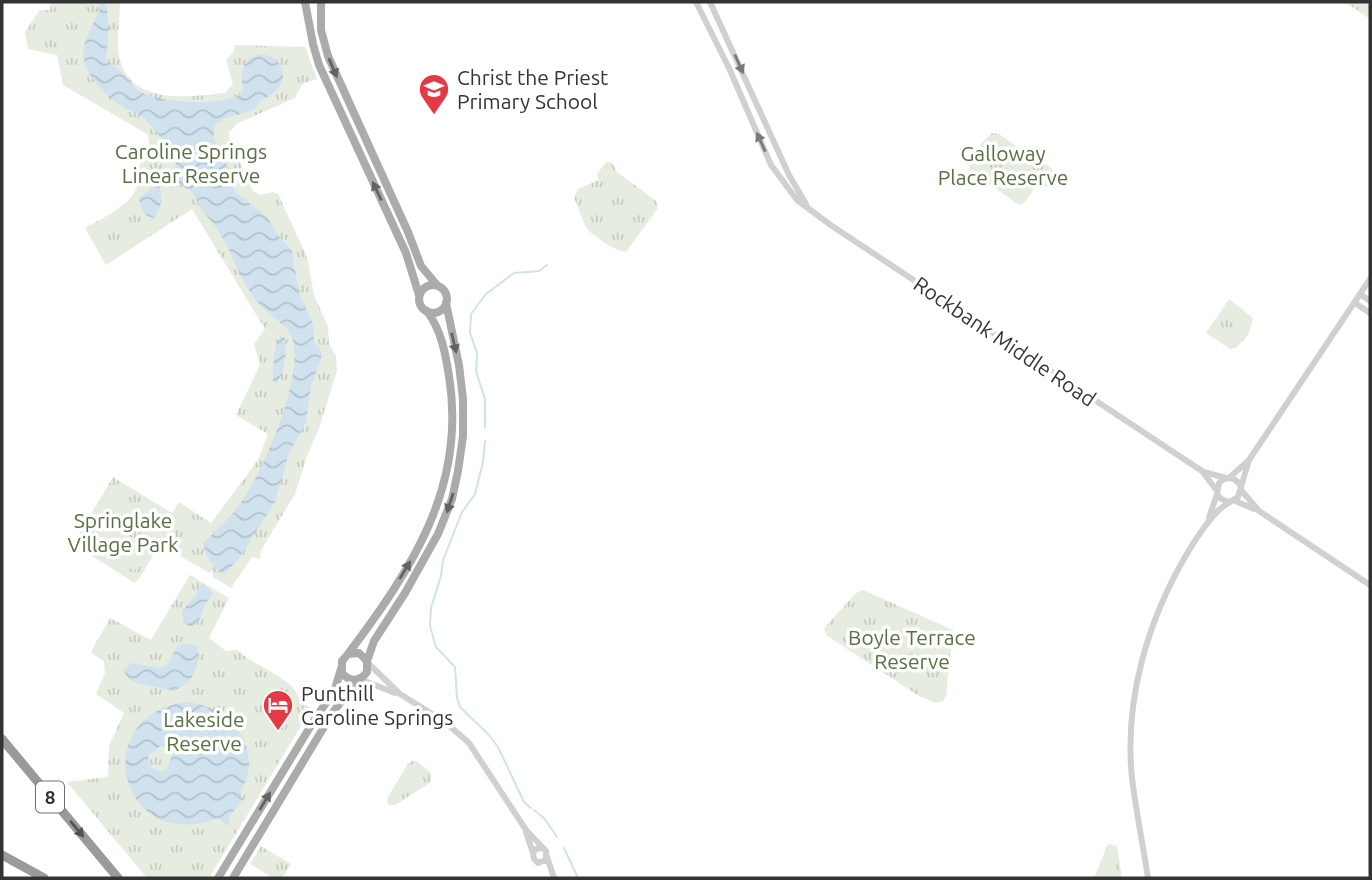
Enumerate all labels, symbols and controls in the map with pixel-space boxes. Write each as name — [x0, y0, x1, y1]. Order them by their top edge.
one-way arrow — [734, 53, 745, 74]
one-way arrow — [327, 58, 339, 78]
place label: Christ the Priest Primary School — [457, 65, 608, 113]
school or university icon: Christ the Priest Primary School — [417, 72, 451, 116]
one-way arrow — [755, 132, 766, 153]
park label: Caroline Springs Linear Reserve — [115, 139, 267, 187]
park label: Galloway Place Reserve — [938, 141, 1068, 189]
one-way arrow — [371, 181, 382, 201]
street label: Rockbank Middle Road — [909, 271, 1101, 411]
one-way arrow — [449, 332, 460, 354]
one-way arrow — [444, 492, 455, 513]
park label: Springlake Village Park — [67, 508, 179, 556]
one-way arrow — [399, 561, 412, 580]
park label: Boyle Terrace Reserve — [848, 625, 976, 673]
place label: Punthill Caroline Springs — [301, 681, 453, 729]
hotel icon: Punthill Caroline Springs — [261, 688, 295, 732]
park label: Lakeside Reserve — [163, 707, 245, 755]
road number: 8 — [36, 782, 64, 812]
one-way arrow — [259, 791, 272, 810]
one-way arrow — [69, 820, 84, 837]

